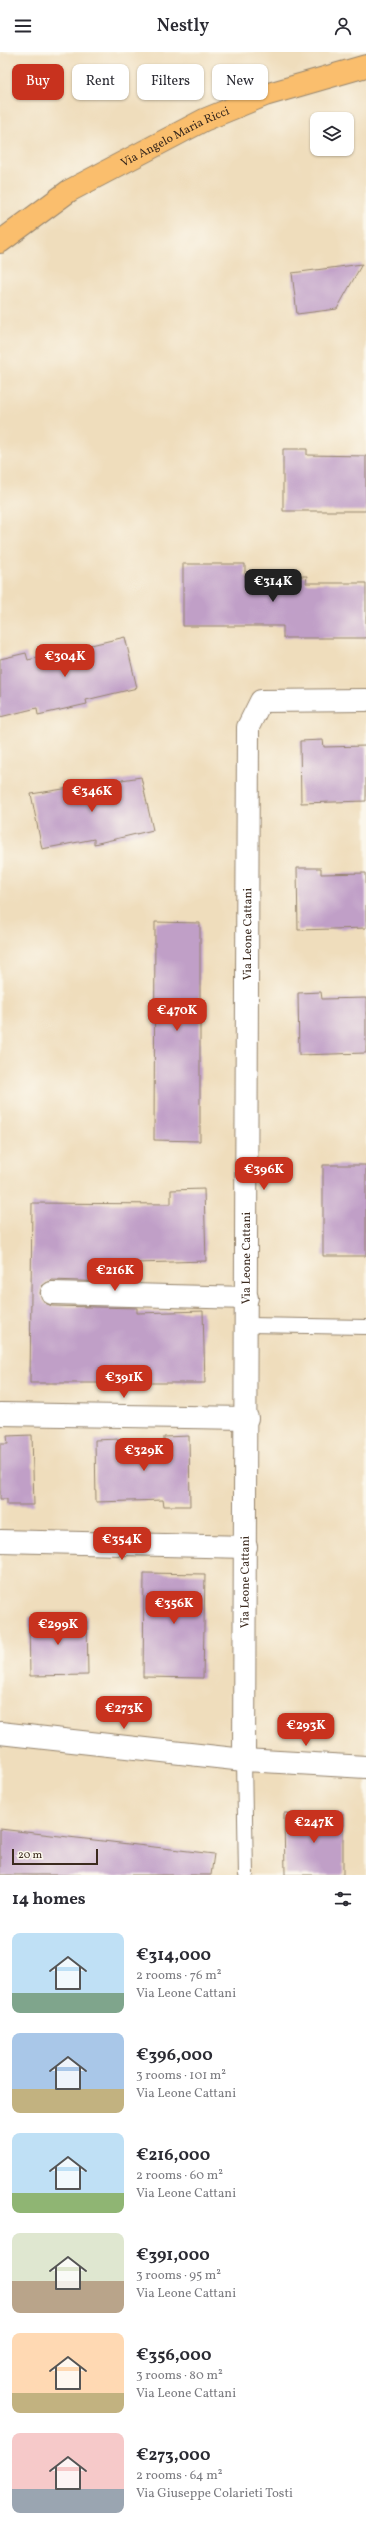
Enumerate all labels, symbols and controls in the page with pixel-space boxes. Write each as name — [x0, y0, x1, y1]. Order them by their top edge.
text: Nestly — [157, 14, 209, 39]
icon: menu — [12, 15, 34, 37]
icon: person — [332, 15, 354, 37]
chip: Buy — [12, 64, 64, 100]
chip: Rent — [72, 64, 129, 100]
chip: Filters — [137, 64, 204, 100]
chip: New — [212, 64, 268, 100]
street label: Via Angelo Maria Ricci — [118, 103, 232, 171]
map controls — [310, 112, 354, 156]
button: layers — [310, 112, 354, 156]
pin: €314K — [245, 569, 301, 603]
text: €314K — [254, 573, 292, 591]
pin: €304K — [37, 644, 93, 678]
text: €304K — [44, 648, 86, 666]
pin: €346K — [64, 779, 120, 813]
text: €346K — [72, 783, 112, 801]
street label: Via Leone Cattani — [240, 887, 256, 980]
pin: €470K — [149, 998, 205, 1032]
text: €470K — [157, 1002, 197, 1020]
pin: €396K — [236, 1157, 292, 1191]
text: €396K — [244, 1161, 284, 1179]
street label: Via Leone Cattani — [239, 1211, 255, 1304]
pin: €216K — [87, 1258, 143, 1292]
text: €216K — [96, 1262, 134, 1280]
pin: €391K — [96, 1365, 152, 1399]
text: €391K — [105, 1369, 143, 1387]
pin: €329K — [116, 1438, 172, 1472]
text: €329K — [124, 1442, 164, 1460]
pin: €354K — [94, 1527, 150, 1561]
text: €354K — [102, 1531, 142, 1549]
street label: Via Leone Cattani — [238, 1535, 254, 1628]
pin: €356K — [146, 1591, 202, 1625]
text: €356K — [154, 1595, 194, 1613]
pin: €299K — [30, 1612, 86, 1646]
text: €299K — [38, 1616, 78, 1634]
pin: €273K — [96, 1696, 152, 1730]
text: €273K — [105, 1700, 143, 1718]
pin: €293K — [278, 1713, 334, 1747]
text: €293K — [286, 1717, 326, 1735]
pin: €247K — [286, 1810, 342, 1844]
text: €247K — [294, 1814, 334, 1832]
scale bar — [12, 1847, 98, 1866]
text: 20 m — [18, 1848, 42, 1863]
text: 14 homes — [12, 1888, 86, 1911]
icon: filters — [332, 1888, 354, 1910]
text: €314,000 — [136, 1944, 211, 1967]
icon: home — [44, 1949, 92, 1997]
text: 2 rooms · 76 m² — [136, 1967, 221, 1985]
text: Via Leone Cattani — [136, 1985, 236, 2003]
text: €396,000 — [136, 2044, 213, 2067]
icon: home — [44, 2049, 92, 2097]
text: 3 rooms · 101 m² — [136, 2067, 226, 2085]
text: Via Leone Cattani — [136, 2085, 236, 2103]
text: €216,000 — [136, 2144, 210, 2167]
icon: home — [44, 2149, 92, 2197]
text: 2 rooms · 60 m² — [136, 2167, 223, 2185]
text: Via Leone Cattani — [136, 2185, 236, 2203]
text: €391,000 — [136, 2244, 210, 2267]
icon: home — [44, 2249, 92, 2297]
text: 3 rooms · 95 m² — [136, 2267, 221, 2285]
text: Via Leone Cattani — [136, 2285, 236, 2303]
text: €356,000 — [136, 2344, 211, 2367]
icon: home — [44, 2349, 92, 2397]
text: 3 rooms · 80 m² — [136, 2367, 223, 2385]
text: Via Leone Cattani — [136, 2385, 236, 2403]
text: €273,000 — [136, 2444, 210, 2467]
icon: home — [44, 2449, 92, 2497]
text: 2 rooms · 64 m² — [136, 2467, 223, 2485]
text: Via Giuseppe Colarieti Tosti — [136, 2485, 293, 2503]

